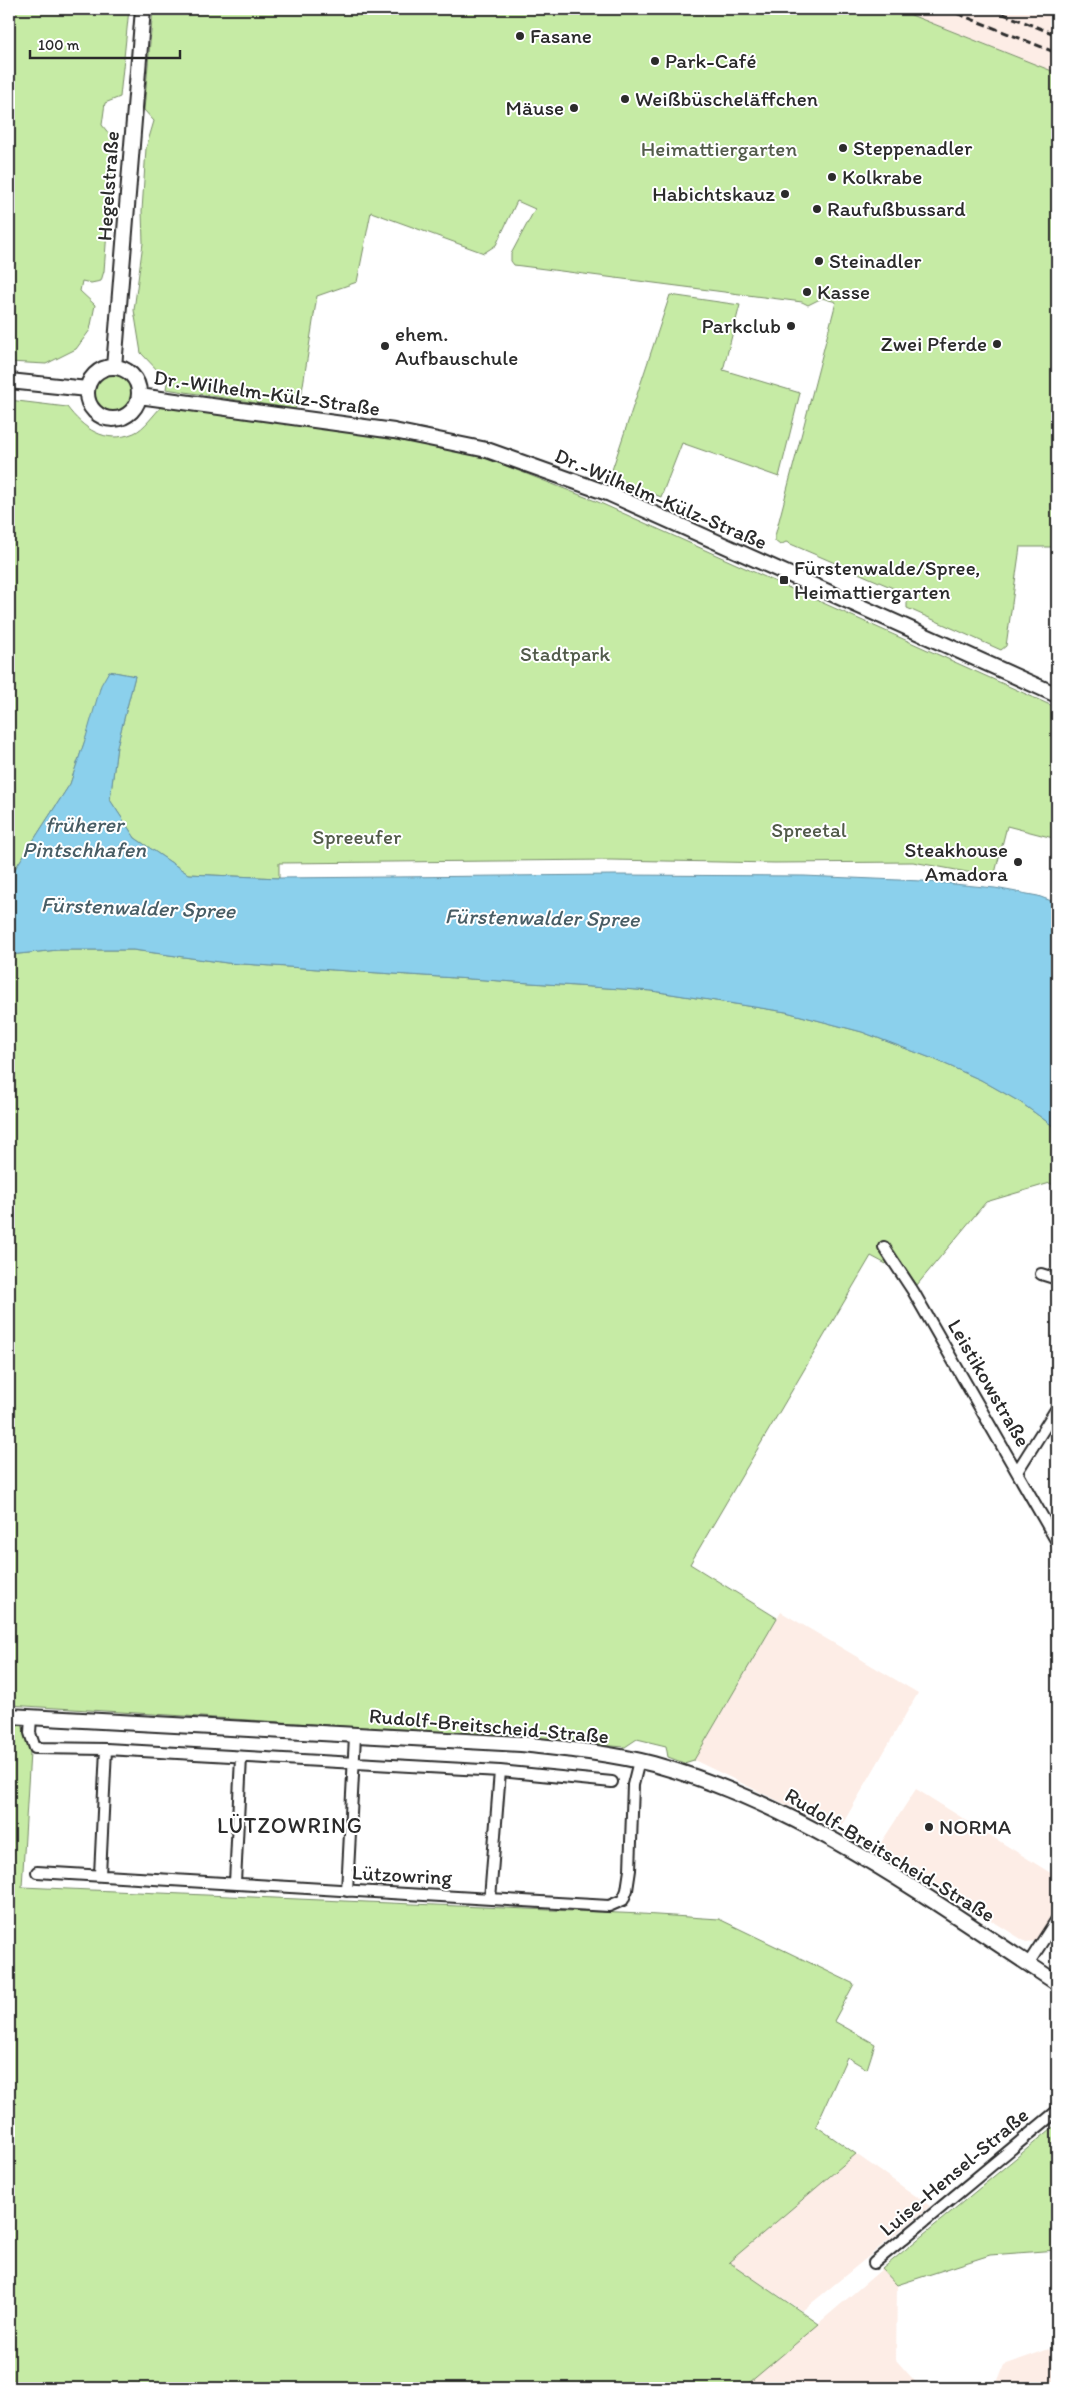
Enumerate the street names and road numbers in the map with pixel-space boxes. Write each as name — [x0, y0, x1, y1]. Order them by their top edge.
street label: Hegelstraße — [91, 130, 124, 242]
street label: Dr.-Wilhelm-Külz-Straße — [152, 364, 382, 421]
street label: Dr.-Wilhelm-Külz-Straße — [551, 442, 771, 555]
street label: Leistikowstraße — [943, 1314, 1036, 1451]
street label: Rudolf-Breitscheid-Straße — [368, 1703, 610, 1748]
street label: Rudolf-Breitscheid-Straße — [781, 1782, 1000, 1927]
street label: Lützowring — [351, 1859, 453, 1890]
street label: Luise-Hensel-Straße — [874, 2102, 1033, 2241]

